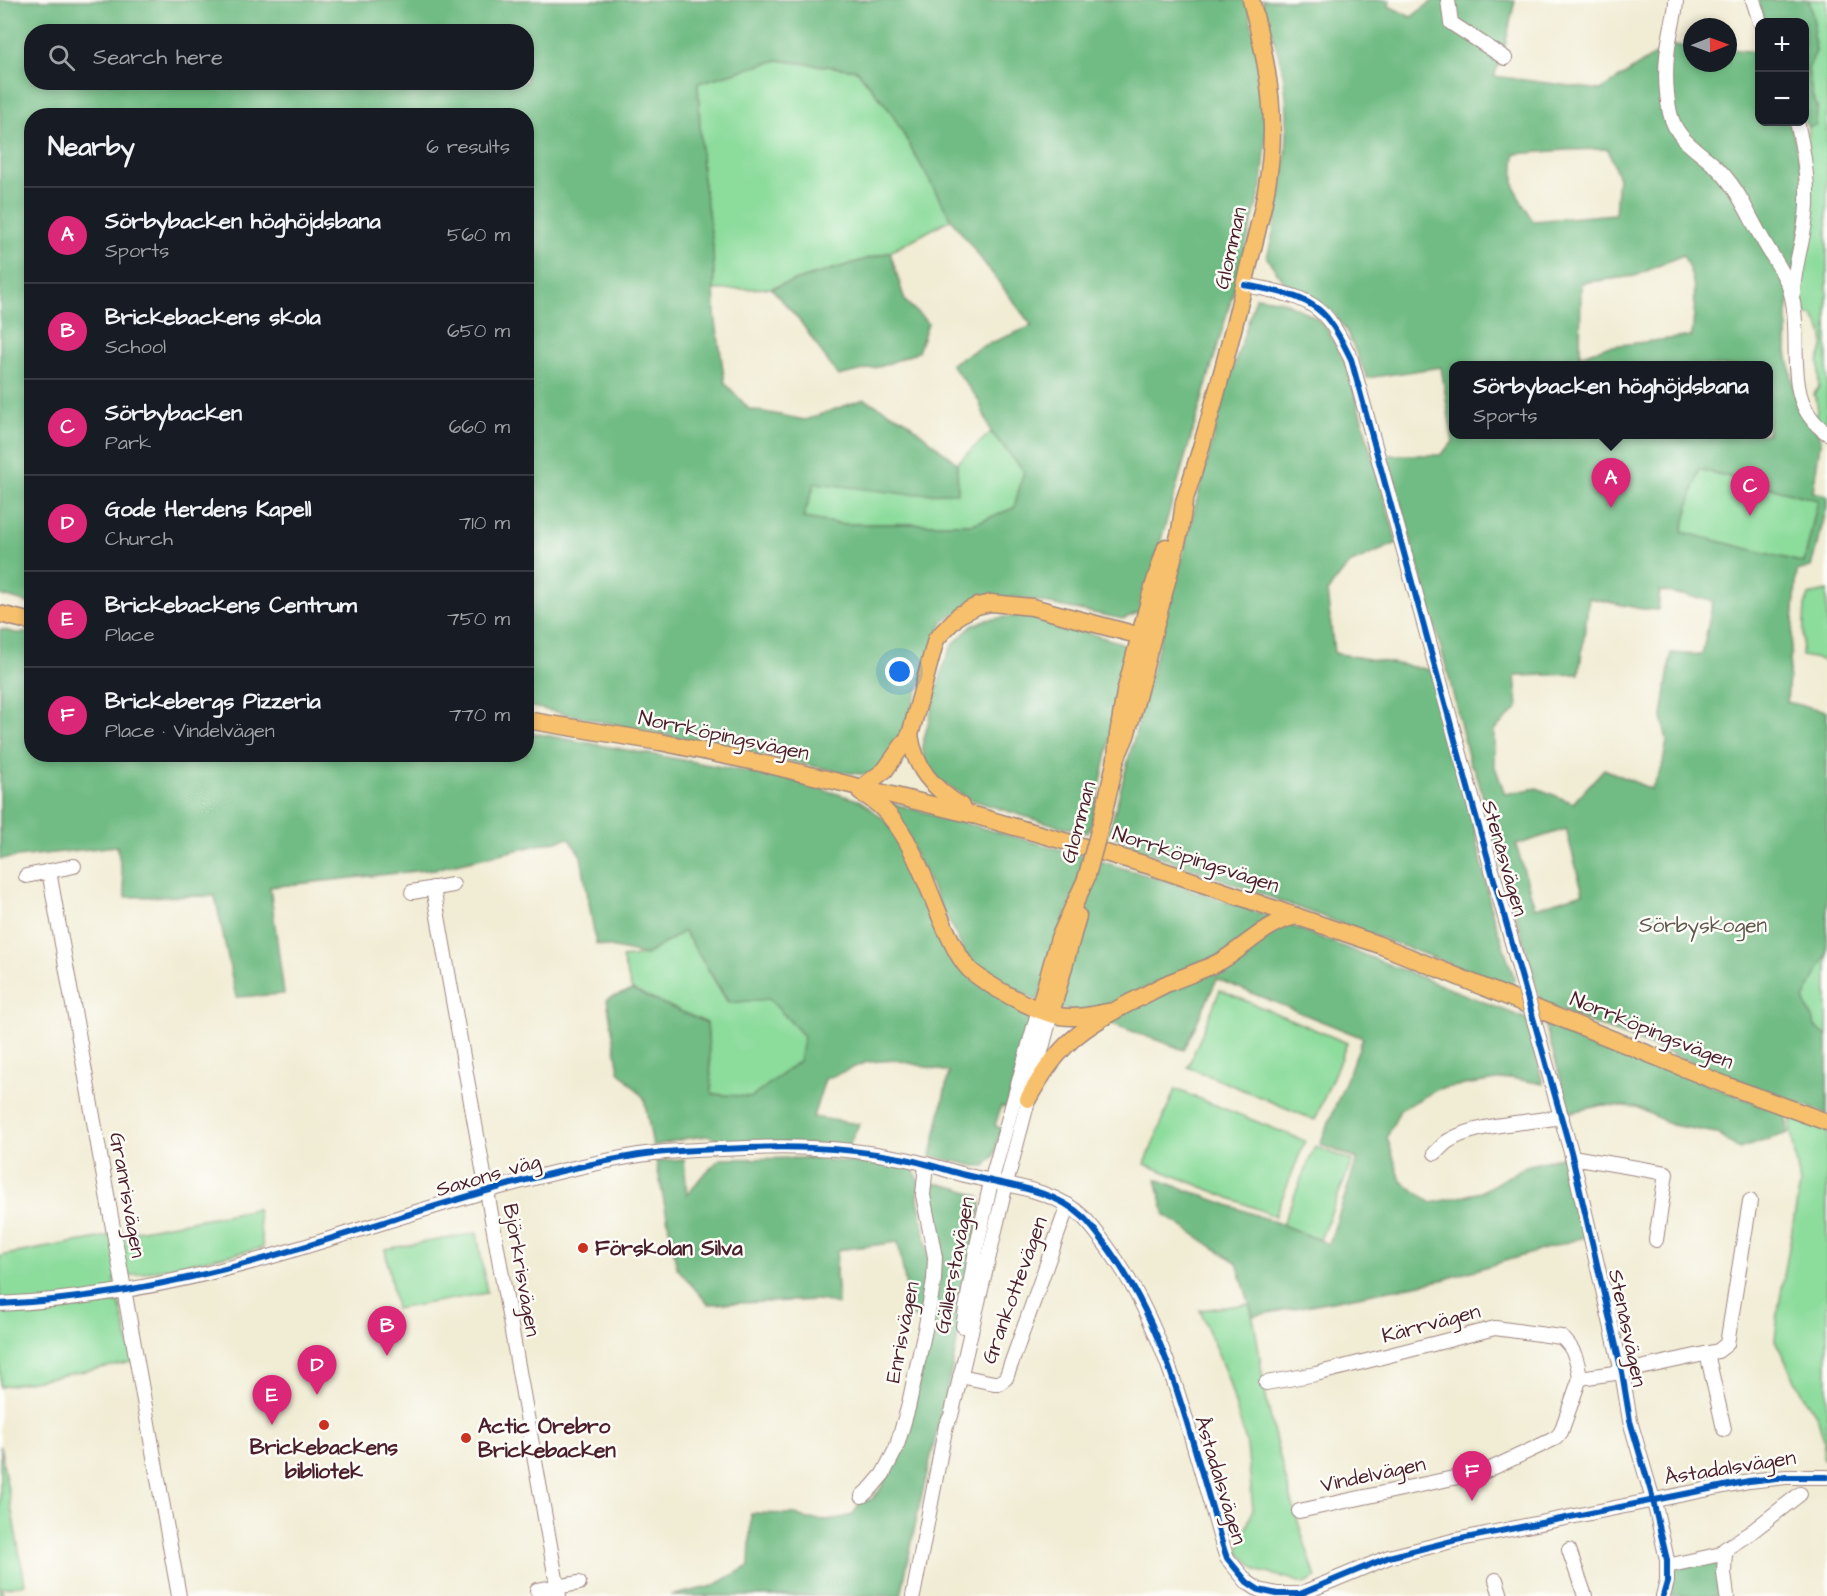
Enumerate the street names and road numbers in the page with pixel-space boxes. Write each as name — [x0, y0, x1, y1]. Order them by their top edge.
street label: Glomman — [1207, 204, 1254, 292]
street label: Norrköpingsvägen — [635, 703, 812, 770]
street label: Glomman — [1054, 778, 1103, 866]
street label: Stenåsvägen — [1472, 797, 1535, 920]
street label: Norrköpingsvägen — [1108, 819, 1283, 902]
street label: Norrköpingsvägen — [1565, 984, 1738, 1078]
street label: Granrisvägen — [100, 1130, 153, 1260]
street label: Saxons väg — [432, 1147, 545, 1206]
street label: Gällerstavägen — [927, 1194, 984, 1336]
street label: Björkrisvägen — [494, 1201, 547, 1339]
street label: Grankottevägen — [974, 1213, 1056, 1368]
street label: Stenåsvägen — [1599, 1267, 1654, 1390]
street label: Enrisvägen — [878, 1279, 928, 1386]
street label: Kärrvägen — [1379, 1296, 1484, 1352]
street label: Åstadalsvägen — [1185, 1412, 1254, 1548]
street label: Åstadalsvägen — [1662, 1443, 1798, 1494]
street label: Vindelvägen — [1318, 1449, 1429, 1502]

